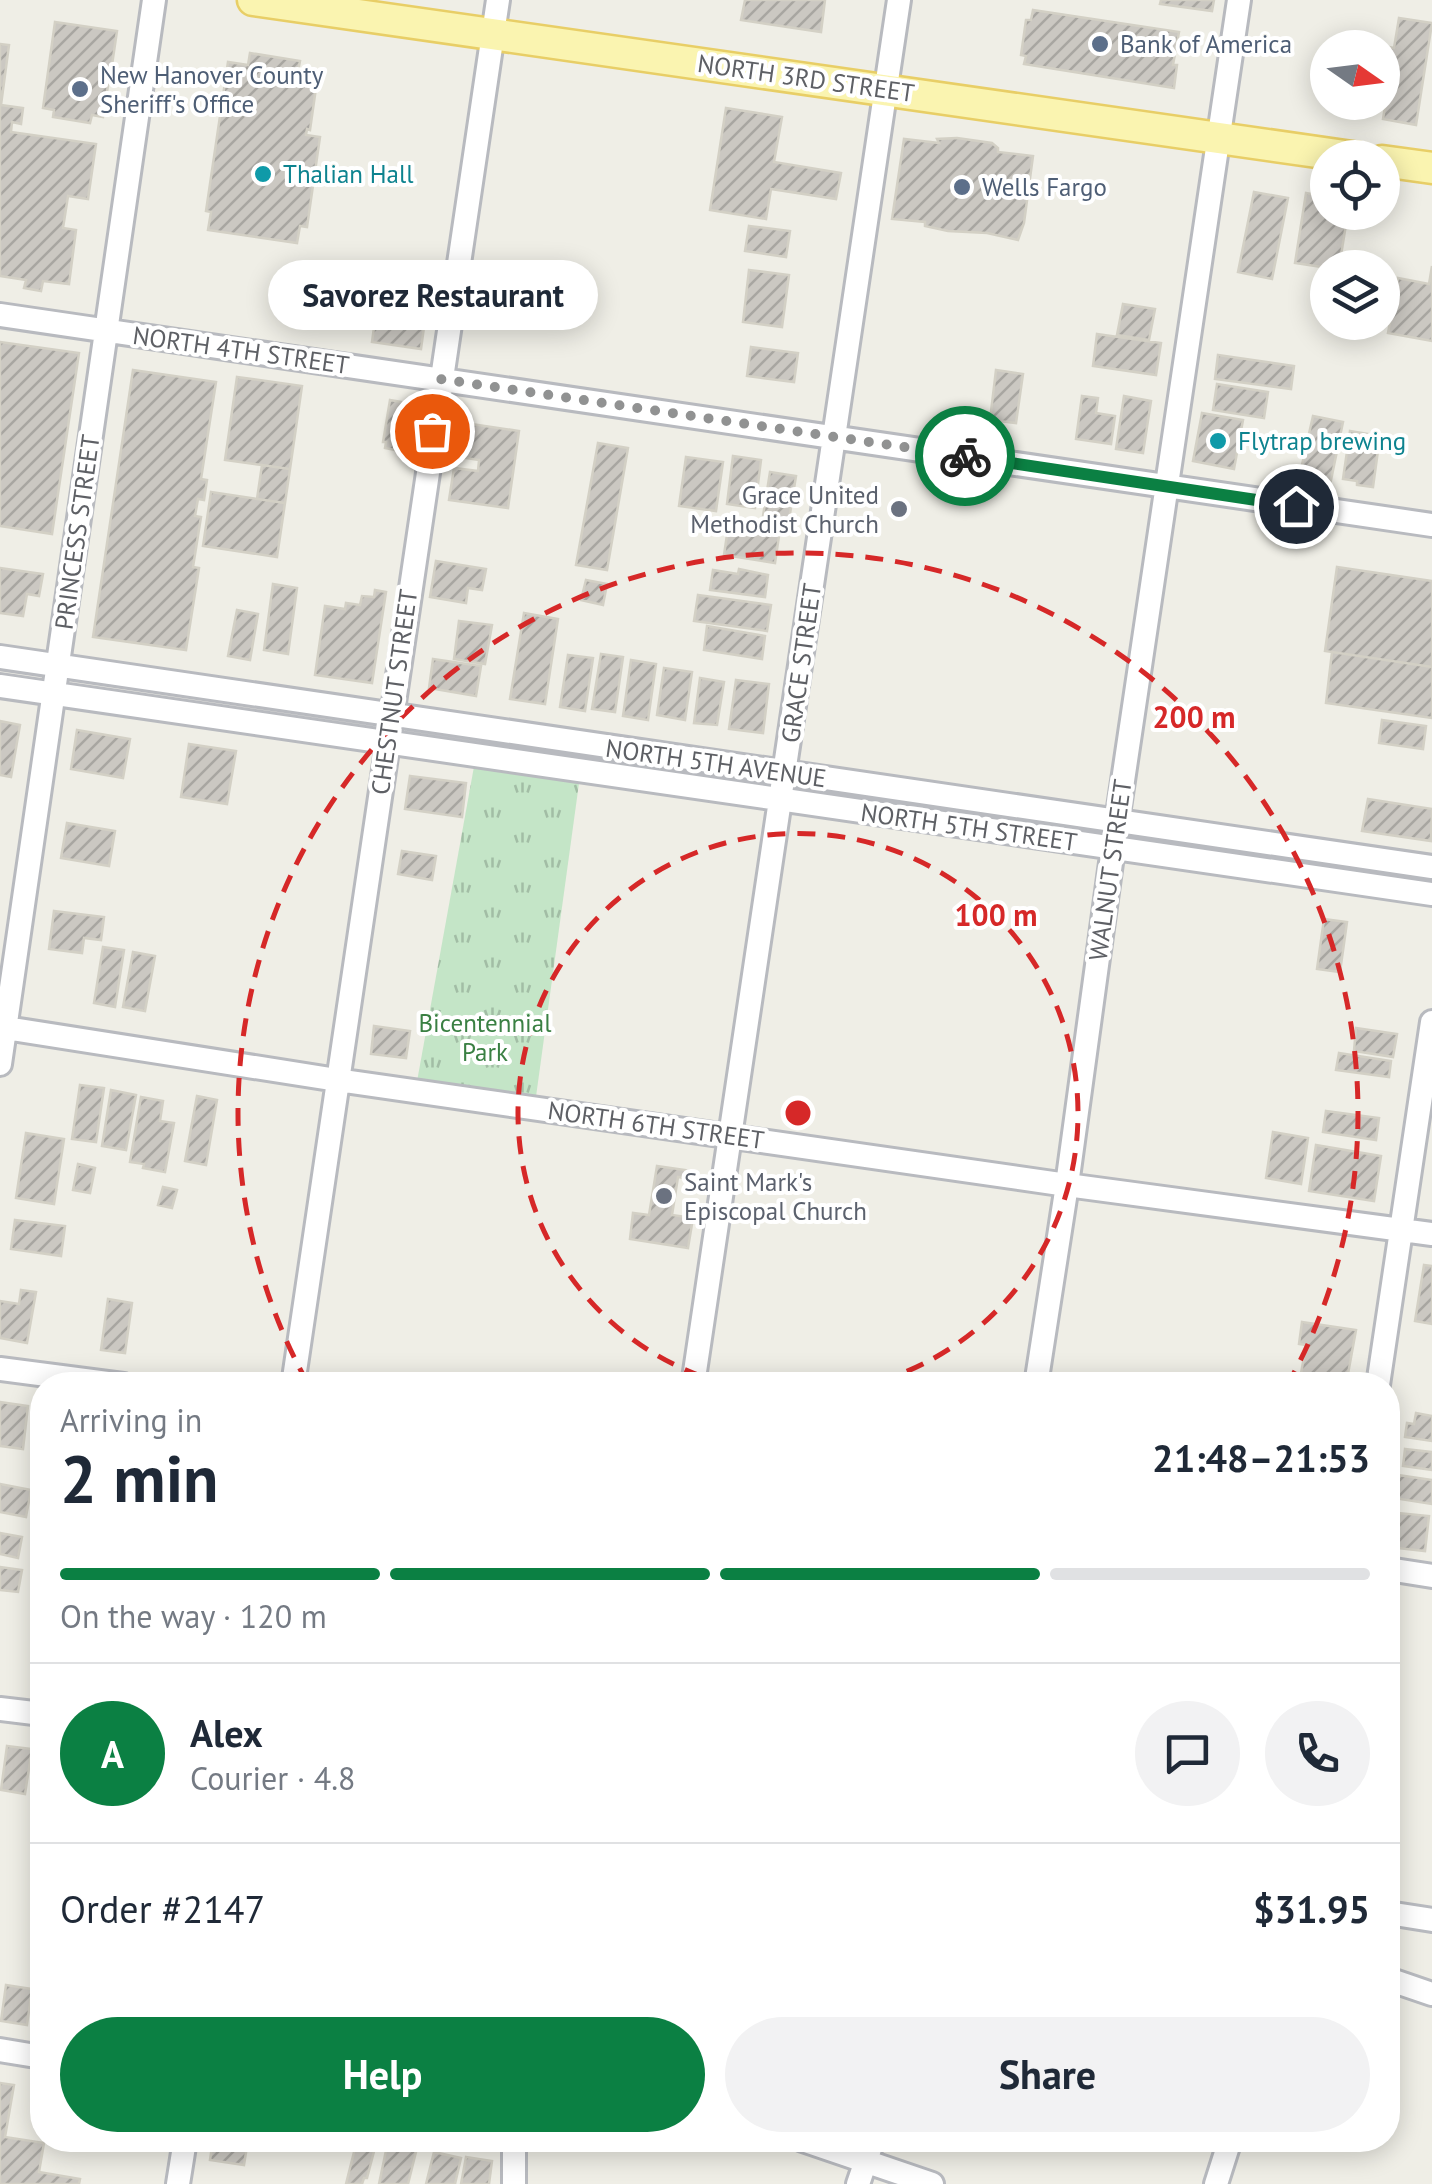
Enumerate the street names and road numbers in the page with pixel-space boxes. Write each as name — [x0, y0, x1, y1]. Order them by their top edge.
street label: NORTH 3RD STREET — [695, 47, 917, 109]
street label: NORTH 4TH STREET — [131, 319, 351, 381]
street label: PRINCESS STREET — [47, 432, 107, 632]
street label: GRACE STREET — [774, 581, 828, 745]
street label: CHESTNUT STREET — [364, 587, 424, 797]
street label: NORTH 5TH AVENUE — [604, 732, 828, 794]
street label: WALNUT STREET — [1081, 777, 1139, 963]
street label: NORTH 5TH STREET — [859, 796, 1079, 858]
street label: NORTH 6TH STREET — [546, 1094, 766, 1156]

